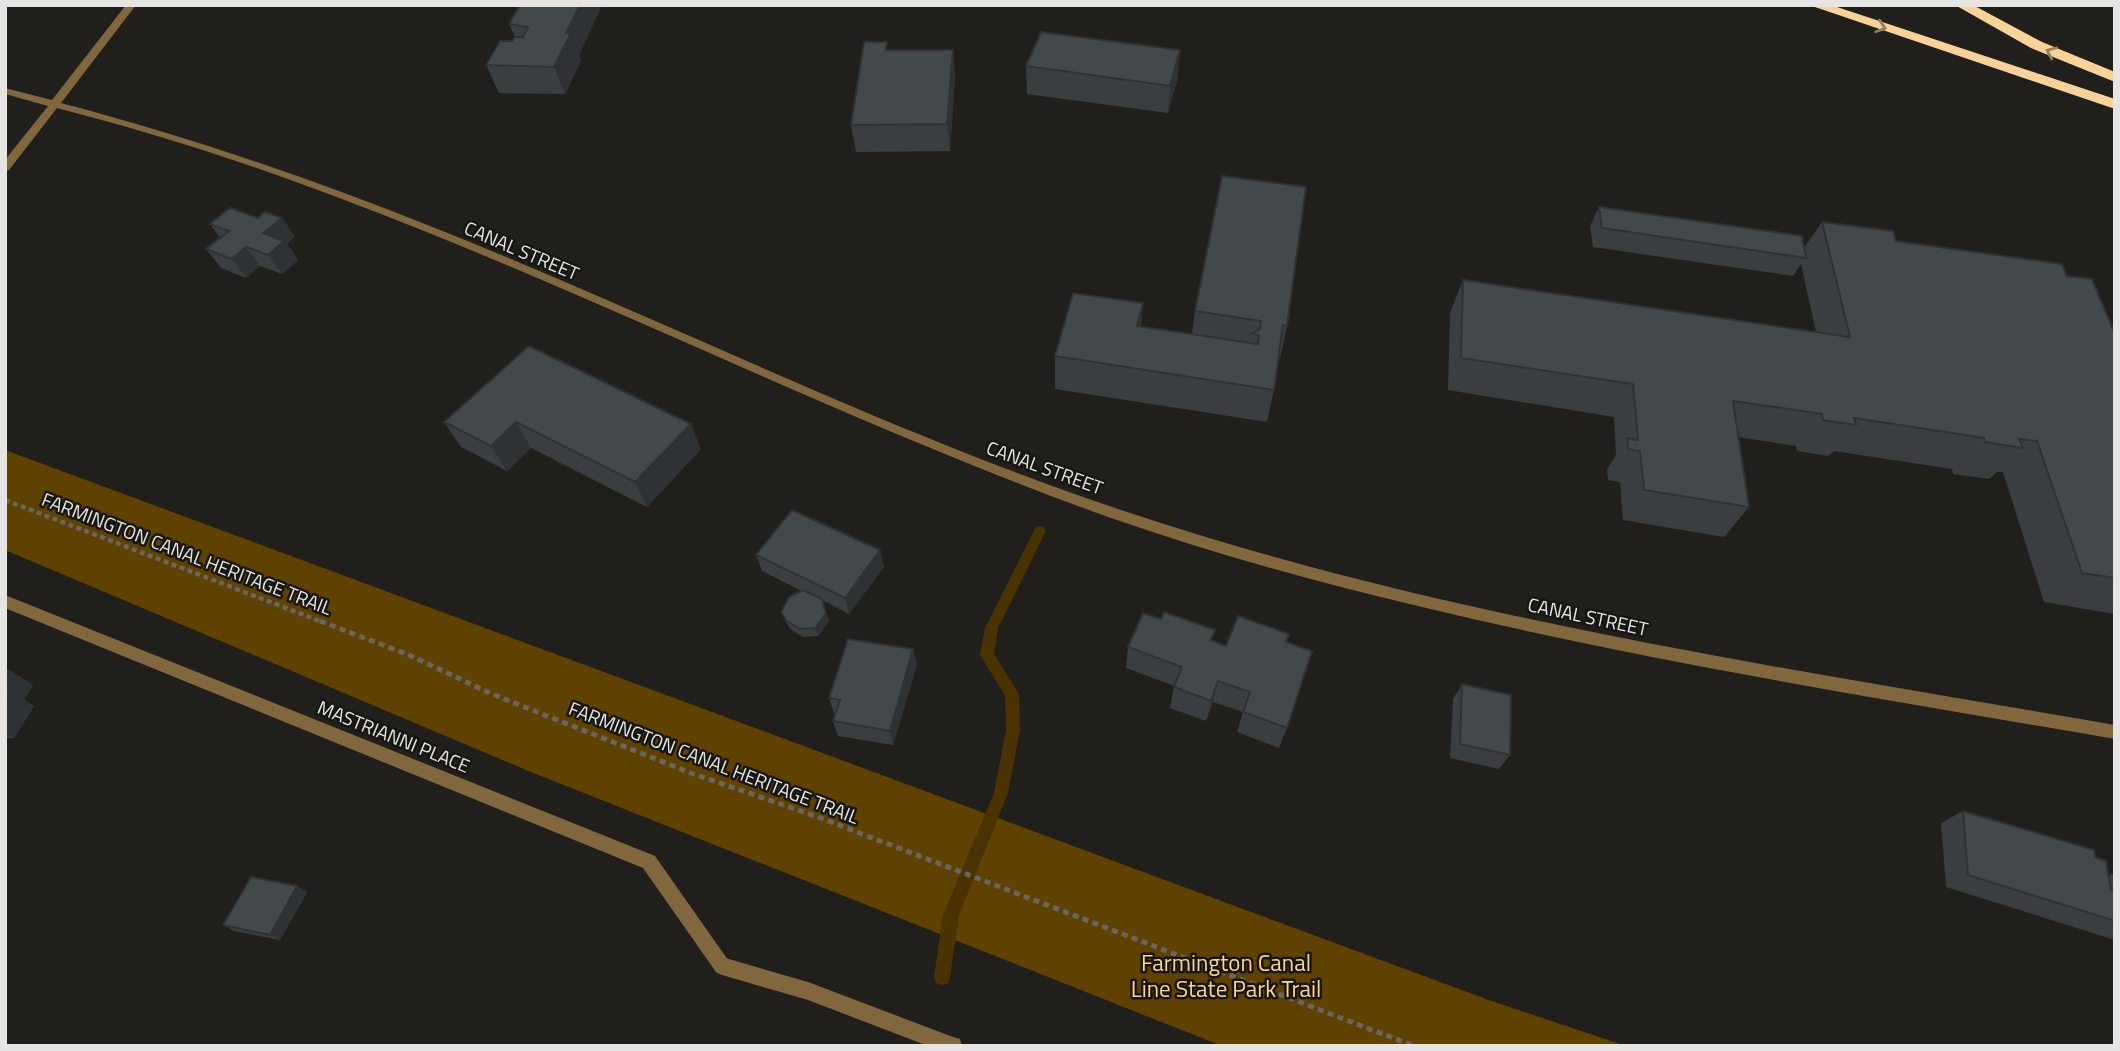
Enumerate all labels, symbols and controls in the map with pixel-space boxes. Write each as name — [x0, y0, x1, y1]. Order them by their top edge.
one-way arrow — [1874, 19, 1886, 33]
one-way arrow — [2046, 46, 2059, 60]
street label: CANAL STREET — [460, 213, 584, 287]
street label: CANAL STREET — [983, 432, 1107, 502]
street label: FARMINGTON CANAL HERITAGE TRAIL — [38, 484, 336, 622]
street label: CANAL STREET — [1525, 589, 1651, 643]
street label: MASTRIANNI PLACE — [313, 692, 475, 780]
street label: FARMINGTON CANAL HERITAGE TRAIL — [565, 693, 863, 831]
park label: Farmington Canal Line State Park Trail — [1131, 945, 1321, 1006]

